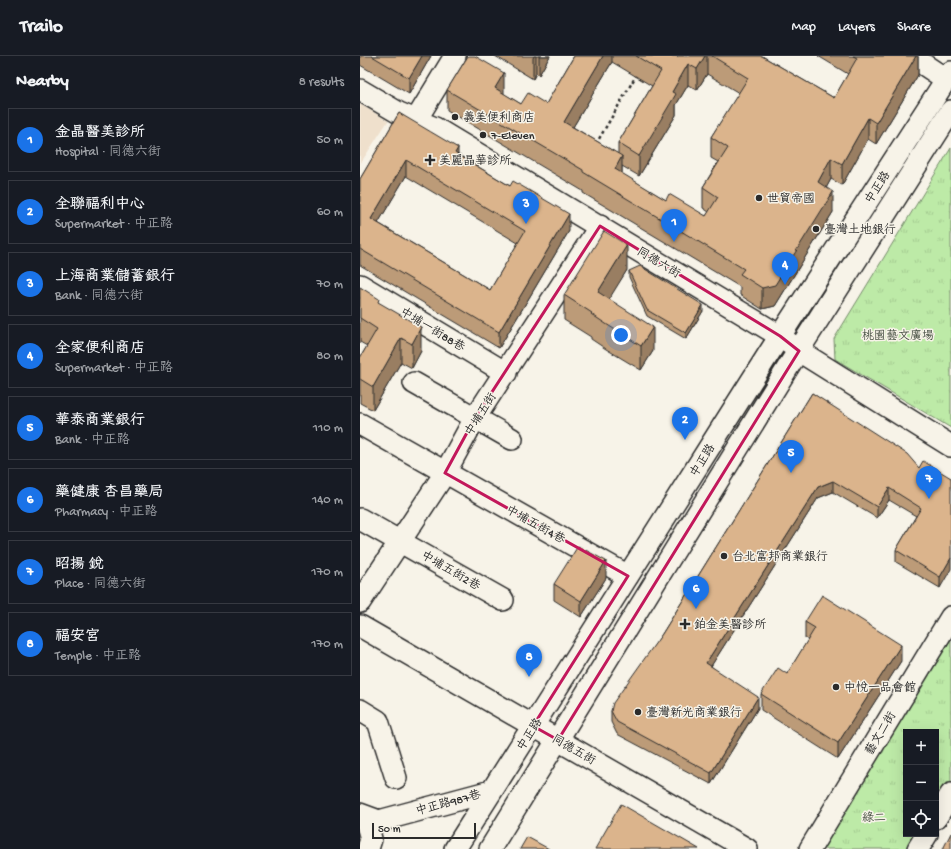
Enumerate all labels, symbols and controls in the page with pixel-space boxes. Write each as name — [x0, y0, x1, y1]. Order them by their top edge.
text: Trailo — [20, 16, 63, 39]
text: Map — [792, 19, 816, 36]
text: Layers — [838, 19, 875, 36]
text: Share — [897, 19, 931, 36]
text: Nearby — [16, 72, 69, 92]
text: 8 results — [299, 75, 344, 90]
place label: 義美便利商店 — [463, 110, 535, 126]
marker: 義美便利商店 — [450, 112, 460, 122]
text: 金晶醫美診所 — [55, 124, 145, 142]
marker: 7-Eleven — [478, 130, 488, 140]
place label: 7-Eleven — [490, 130, 535, 144]
text: 1 — [27, 133, 33, 148]
text: 50 m — [316, 133, 343, 148]
text: Hospital · 同德六街 — [55, 145, 161, 160]
marker: 美麗晶華診所 — [424, 154, 436, 166]
place label: 美麗晶華診所 — [439, 154, 512, 169]
street label: 中正路 — [862, 169, 894, 207]
pin: 3 — [513, 191, 539, 224]
place label: 世貿帝國 — [767, 192, 815, 207]
marker: 世貿帝國 — [754, 193, 764, 203]
text: 全聯福利中心 — [55, 196, 145, 214]
text: 2 — [27, 205, 33, 220]
text: 60 m — [317, 205, 343, 220]
pin: 1 — [661, 209, 687, 242]
text: Supermarket · 中正路 — [55, 217, 173, 232]
place label: 臺灣土地銀行 — [824, 222, 896, 238]
marker: 臺灣土地銀行 — [811, 224, 821, 234]
street label: 同德六街 — [634, 244, 683, 282]
pin: 4 — [772, 252, 798, 285]
text: 上海商業儲蓄銀行 — [55, 268, 175, 286]
text: 3 — [27, 277, 33, 292]
text: 70 m — [317, 277, 343, 292]
text: Bank · 同德六街 — [55, 289, 143, 304]
street label: 中埔一街88巷 — [397, 305, 467, 356]
your location — [611, 325, 631, 345]
park label: 桃園藝文廣場 — [862, 328, 934, 344]
text: 全家便利商店 — [55, 340, 145, 358]
text: 4 — [27, 349, 33, 364]
text: 80 m — [316, 349, 343, 364]
text: Supermarket · 中正路 — [55, 361, 173, 376]
street label: 中埔五街 — [462, 390, 500, 439]
pin: 2 — [672, 407, 698, 440]
text: 華泰商業銀行 — [55, 412, 145, 430]
text: 5 — [27, 421, 33, 436]
text: 110 m — [313, 421, 343, 436]
text: Bank · 中正路 — [55, 433, 130, 448]
pin: 5 — [778, 440, 804, 473]
street label: 中正路 — [687, 442, 719, 480]
pin: 7 — [916, 466, 942, 499]
text: 藥健康 杏昌藥局 — [55, 484, 164, 502]
text: 6 — [27, 493, 33, 508]
text: 140 m — [312, 493, 343, 508]
street label: 中埔五街4巷 — [503, 503, 568, 548]
text: Pharmacy · 中正路 — [55, 505, 157, 520]
street label: 中埔五街2巷 — [418, 548, 483, 594]
place label: 台北富邦商業銀行 — [732, 549, 828, 565]
marker: 台北富邦商業銀行 — [719, 551, 729, 561]
text: 昭揚 銳 — [55, 556, 104, 574]
text: 7 — [27, 565, 33, 580]
text: 170 m — [311, 565, 343, 580]
pin: 6 — [683, 576, 709, 609]
text: Place · 同德六街 — [55, 577, 146, 592]
marker: 鉑金美醫診所 — [679, 618, 691, 630]
place label: 鉑金美醫診所 — [694, 618, 767, 633]
text: 福安宮 — [55, 628, 100, 646]
text: 8 — [26, 637, 34, 652]
text: 170 m — [311, 637, 343, 652]
pin: 8 — [516, 644, 542, 677]
text: Temple · 中正路 — [55, 649, 141, 664]
place label: 中悅一品會館 — [844, 680, 916, 696]
marker: 中悅一品會館 — [831, 682, 841, 692]
place label: 臺灣新光商業銀行 — [646, 705, 742, 721]
marker: 臺灣新光商業銀行 — [633, 707, 643, 717]
street label: 藝文二街 — [862, 709, 900, 758]
street label: 中正路 — [514, 716, 546, 754]
map controls — [903, 729, 939, 837]
button: + — [903, 729, 939, 765]
street label: 同德五街 — [549, 731, 598, 769]
button: − — [903, 765, 939, 801]
street label: 中正路987巷 — [414, 788, 483, 819]
button: locate — [903, 801, 939, 837]
park label: 綠二 — [862, 811, 886, 826]
scale bar — [372, 821, 476, 840]
text: 50 m — [378, 824, 400, 836]

